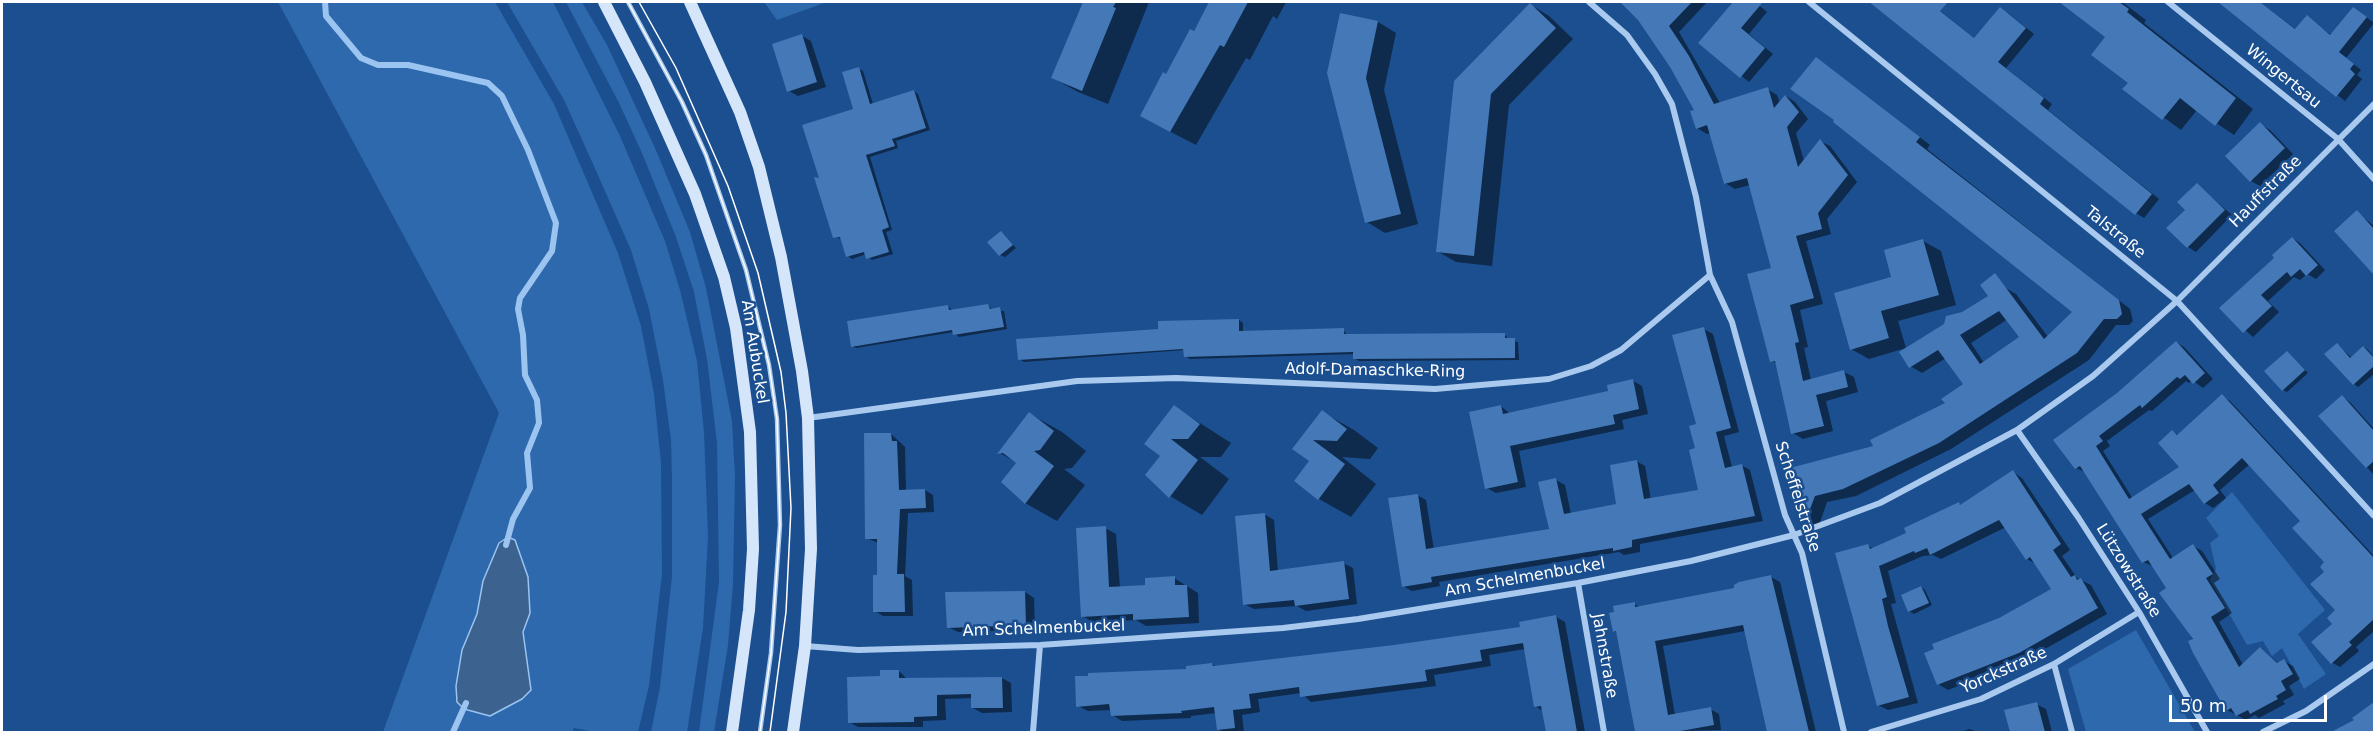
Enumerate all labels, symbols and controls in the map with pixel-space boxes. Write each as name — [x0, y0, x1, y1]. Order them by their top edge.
street label: Wingertsau — [2242, 41, 2324, 113]
street label: Hauffstraße — [2226, 152, 2306, 232]
street label: Talstraße — [2081, 203, 2149, 263]
street label: Am Aubuckel — [736, 299, 772, 405]
street label: Adolf-Damaschke-Ring — [1285, 360, 1465, 382]
street label: Scheffelstraße — [1770, 439, 1824, 555]
street label: Lützowstraße — [2091, 520, 2165, 622]
street label: Am Schelmenbuckel — [1443, 554, 1607, 602]
street label: Jahnstraße — [1587, 612, 1621, 700]
street label: Am Schelmenbuckel — [962, 617, 1126, 641]
street label: Yorckstraße — [1958, 643, 2050, 699]
scale bar — [2172, 683, 2330, 721]
text: 50 m — [2180, 695, 2226, 716]

